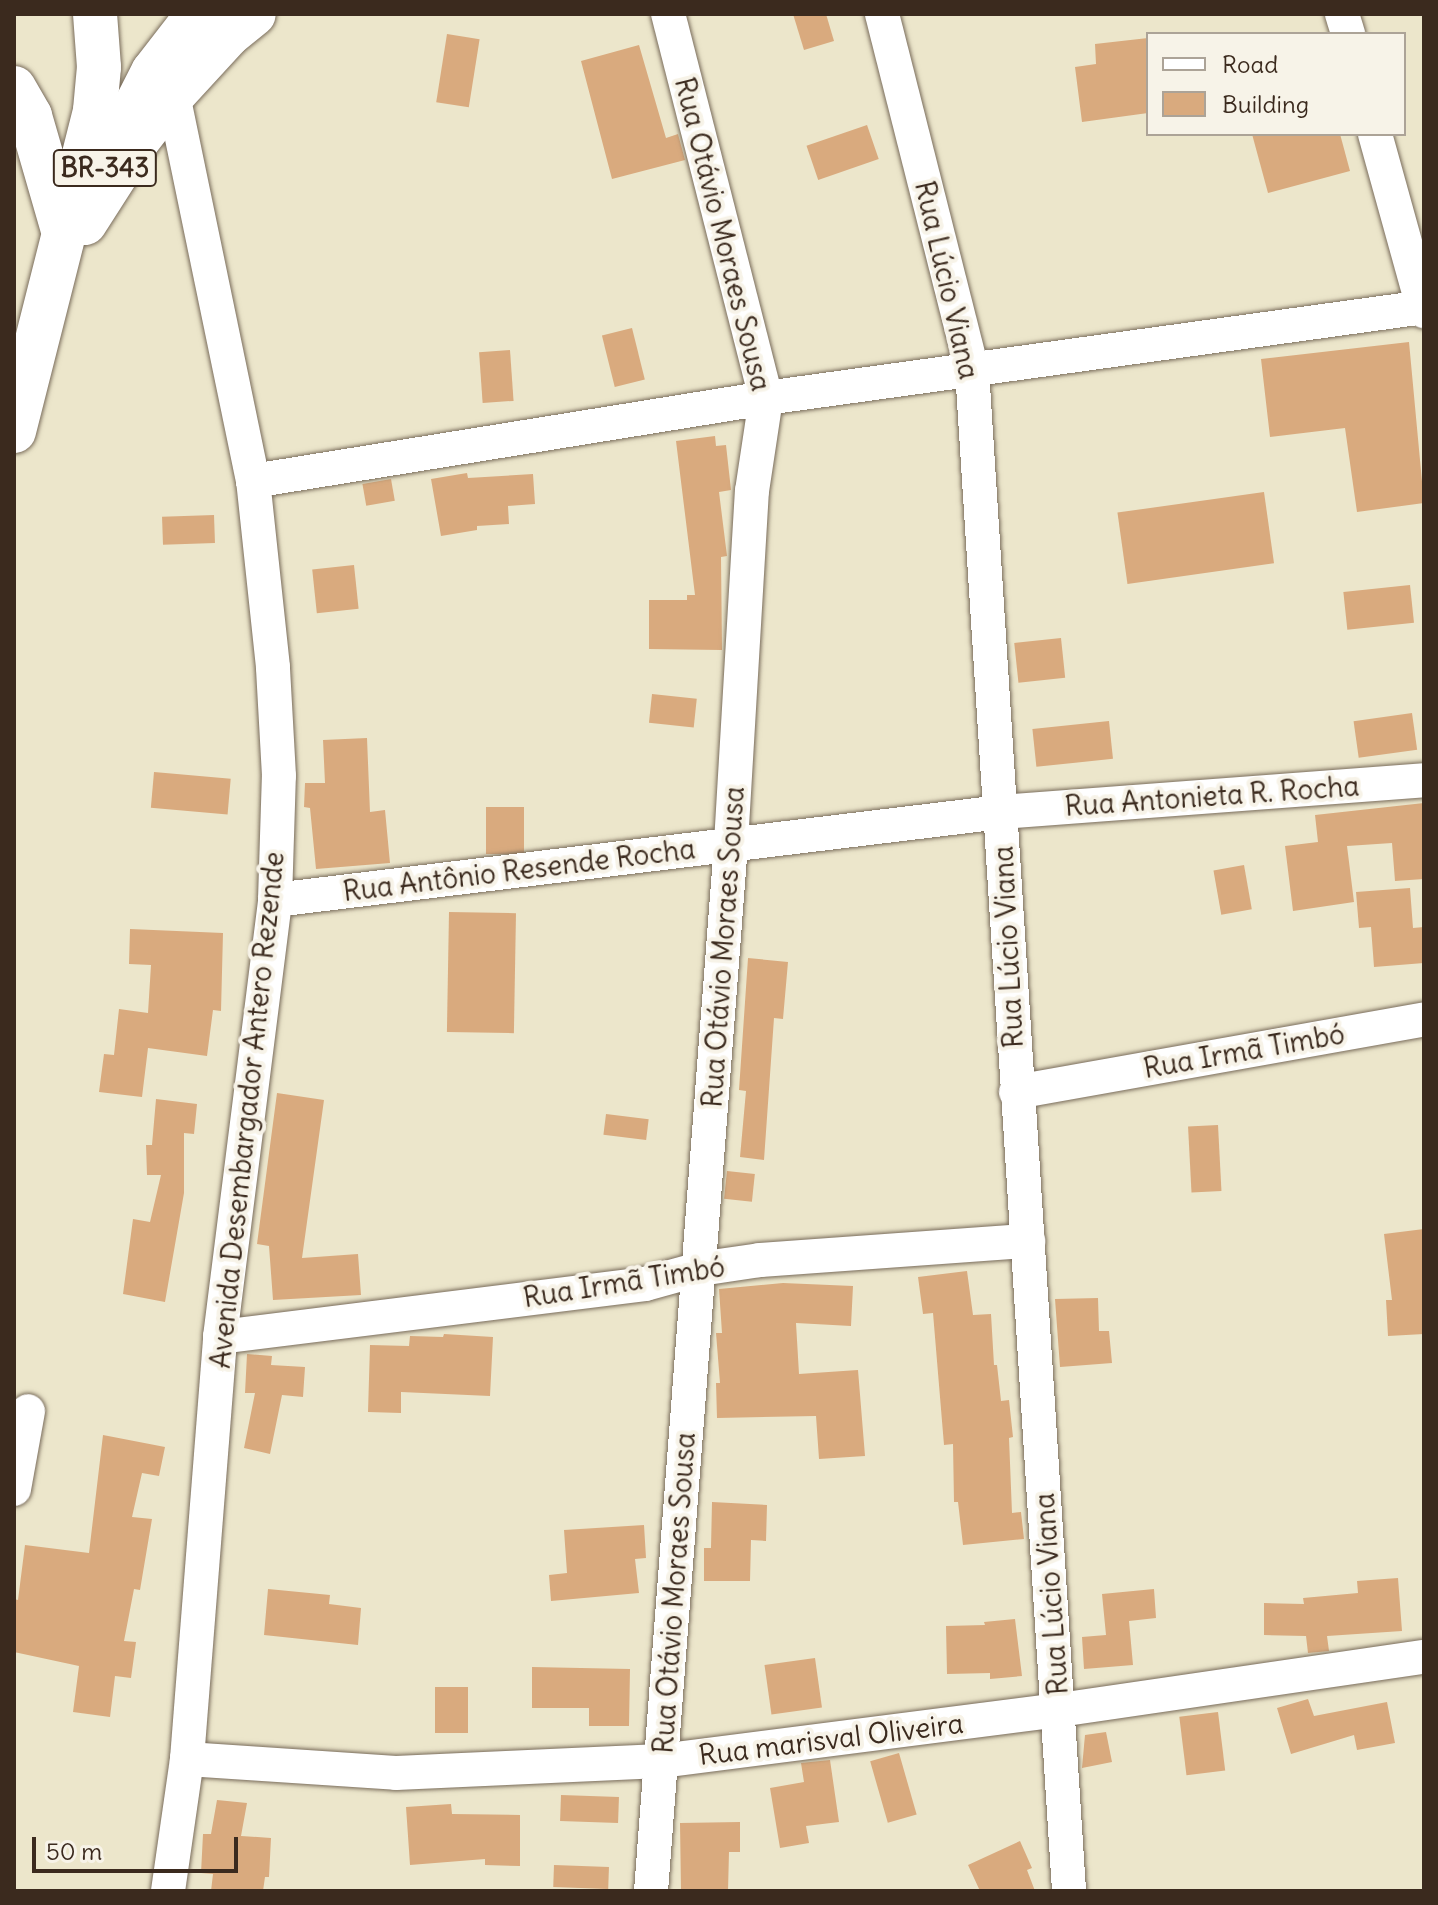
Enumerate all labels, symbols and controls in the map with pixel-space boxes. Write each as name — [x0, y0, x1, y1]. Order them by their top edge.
legend — [1146, 32, 1406, 136]
text: Road — [1222, 49, 1278, 79]
street label: Rua Otávio Moraes Sousa — [668, 74, 778, 394]
text: Building — [1222, 89, 1309, 119]
road number: BR-343 — [51, 146, 159, 190]
street label: Rua Lúcio Viana — [908, 178, 986, 382]
street label: Rua Antonieta R. Rocha — [1064, 769, 1360, 823]
street label: Rua Otávio Moraes Sousa — [695, 785, 751, 1109]
street label: Rua Antônio Resende Rocha — [341, 832, 697, 908]
street label: Rua Lúcio Viana — [986, 845, 1030, 1049]
street label: Avenida Desembargador Antero Rezende — [203, 850, 291, 1370]
street label: Rua Irmã Timbó — [1141, 1017, 1347, 1085]
street label: Rua Irmã Timbó — [521, 1249, 727, 1315]
street label: Rua Otávio Moraes Sousa — [646, 1431, 702, 1755]
street label: Rua Lúcio Viana — [1027, 1492, 1075, 1696]
street label: Rua marisval Oliveira — [697, 1706, 965, 1772]
scale bar — [36, 1821, 242, 1871]
text: 50 m — [46, 1836, 102, 1866]

